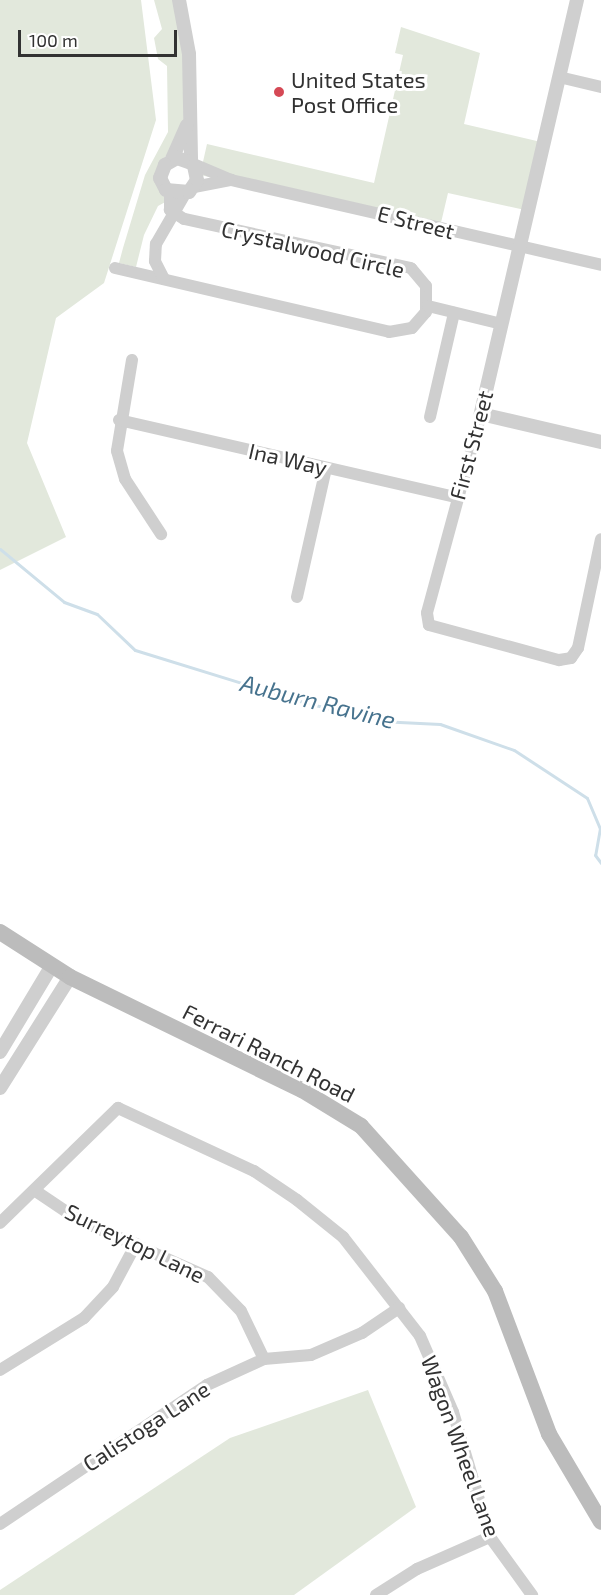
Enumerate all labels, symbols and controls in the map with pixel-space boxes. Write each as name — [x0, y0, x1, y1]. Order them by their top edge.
scale bar — [21, 18, 180, 56]
text: 100 m — [29, 29, 78, 51]
place label: United States Post Office — [291, 66, 426, 118]
marker: United States Post Office — [272, 85, 286, 99]
street label: E Street — [375, 200, 457, 244]
street label: Crystalwood Circle — [219, 215, 407, 283]
street label: First Street — [444, 388, 498, 502]
street label: Ina Way — [246, 437, 330, 481]
water label: Auburn Ravine — [238, 668, 398, 734]
street label: Ferrari Ranch Road — [178, 998, 360, 1108]
street label: Surreytop Lane — [61, 1198, 209, 1288]
street label: Wagon Wheel Lane — [416, 1351, 506, 1541]
street label: Calistoga Lane — [78, 1375, 214, 1477]

